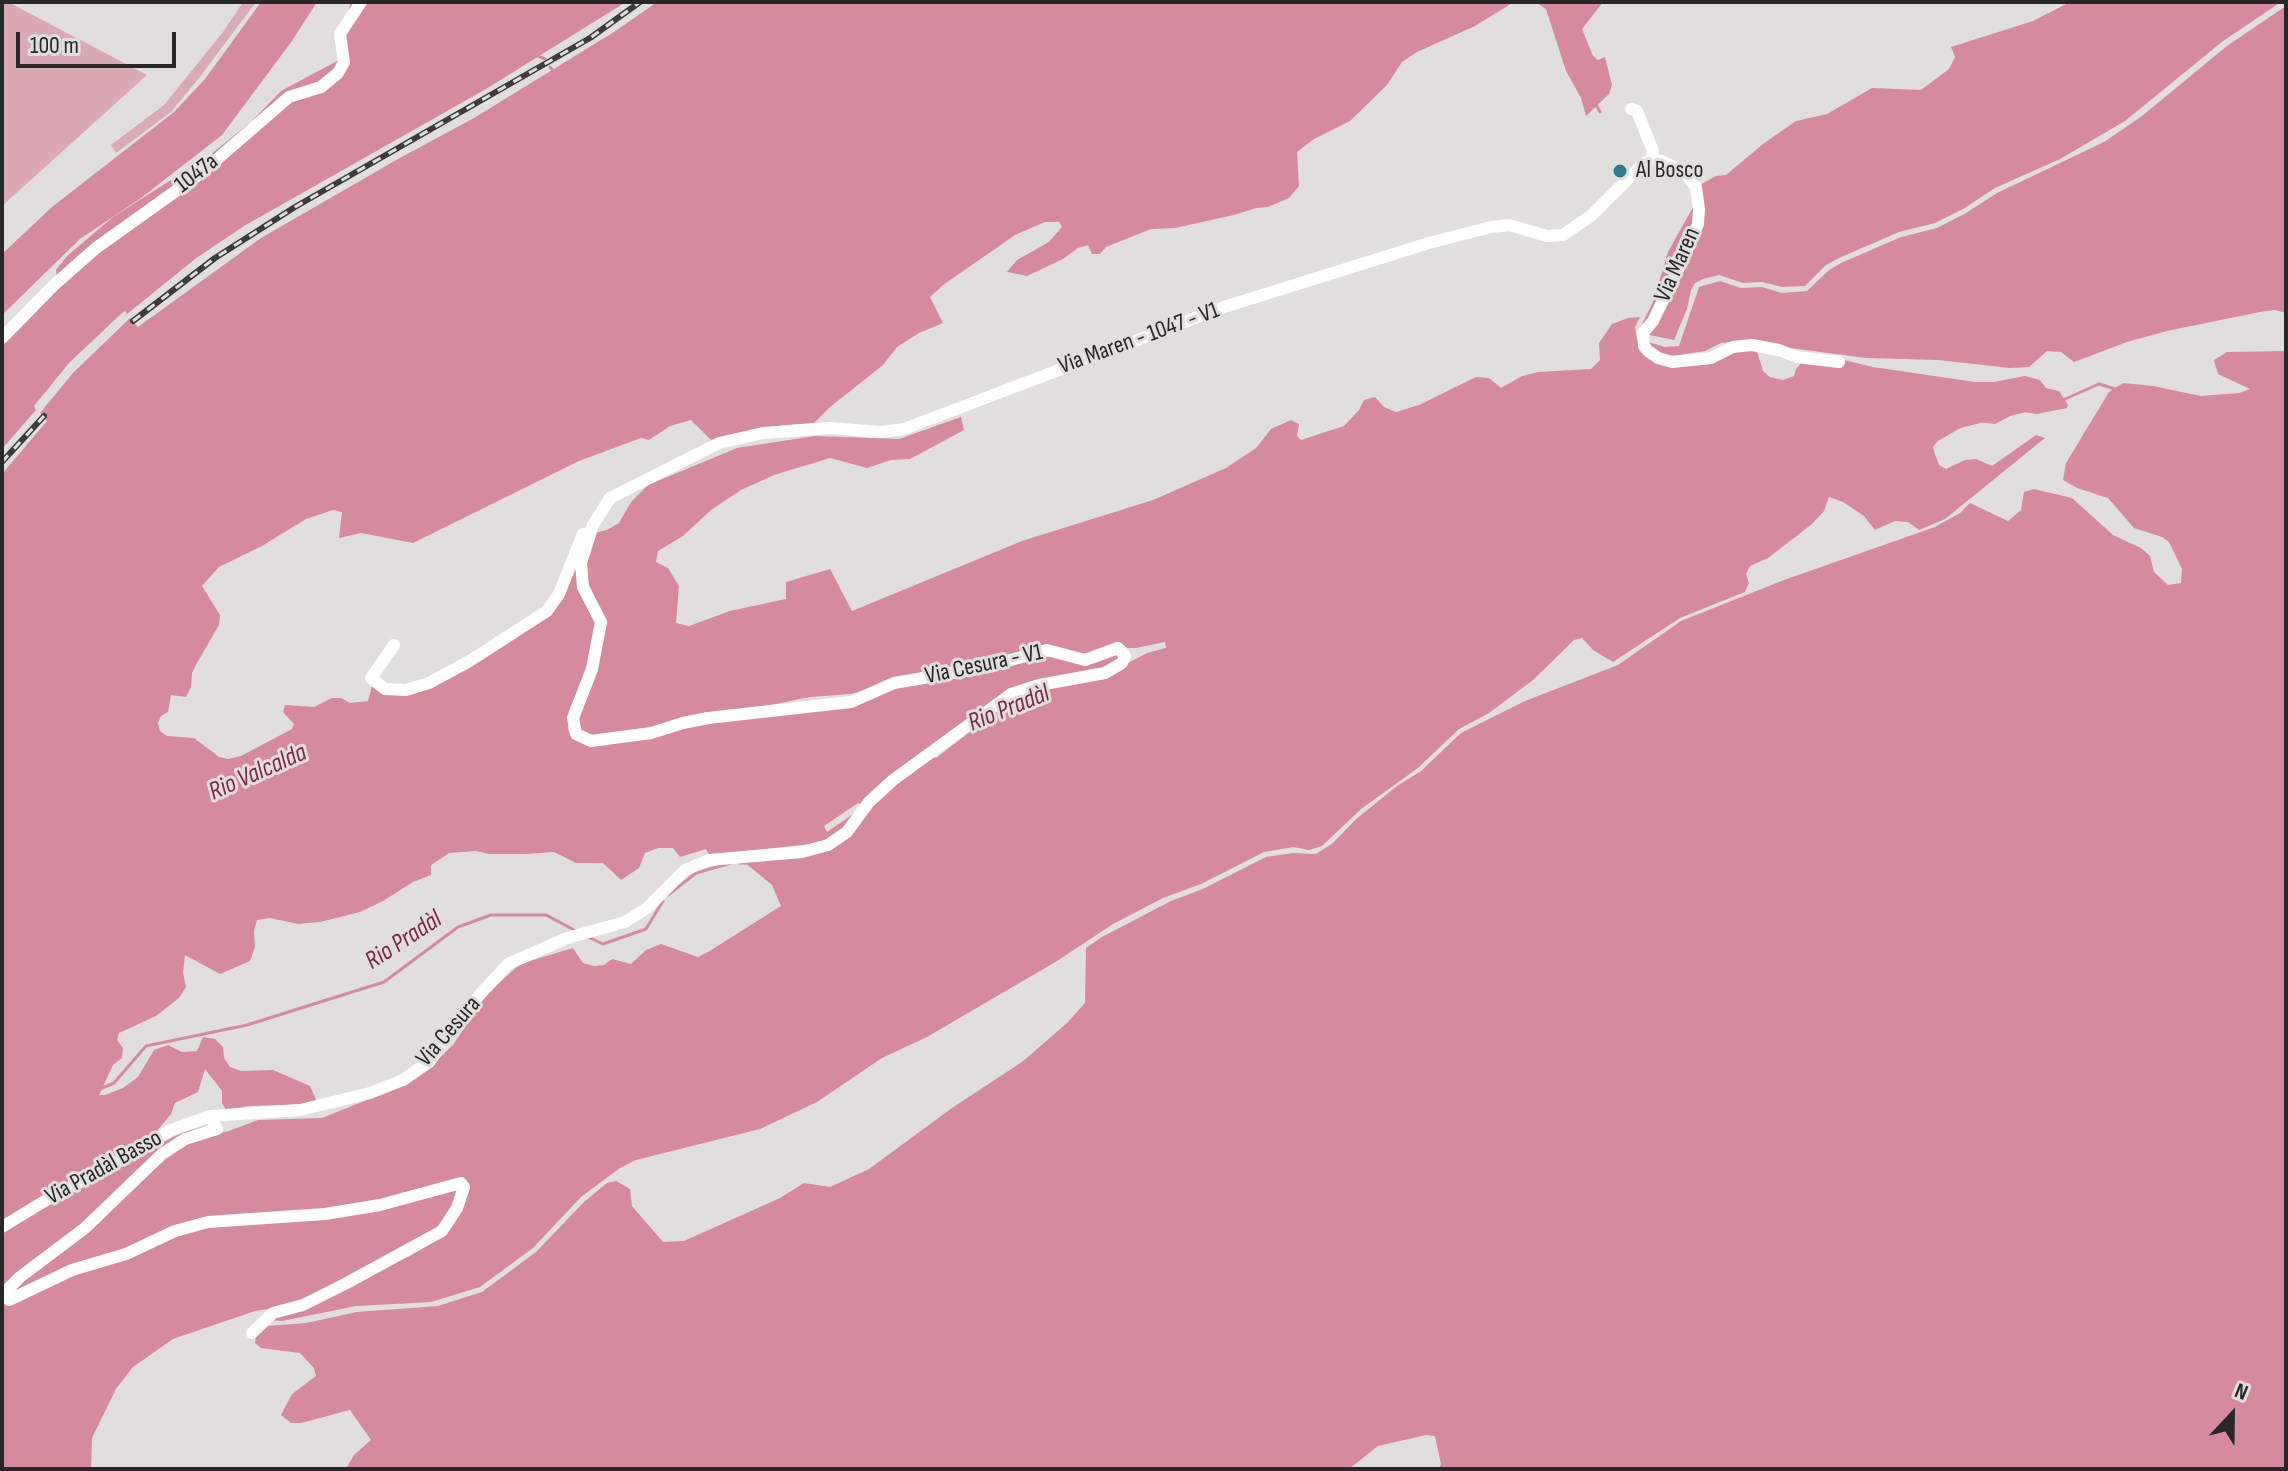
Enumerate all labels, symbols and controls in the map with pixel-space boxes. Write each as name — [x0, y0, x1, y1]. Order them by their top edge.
scale bar — [20, 16, 180, 66]
text: 100 m — [30, 31, 79, 60]
street label: 1047a — [169, 148, 225, 200]
place label: Al Bosco — [1636, 157, 1704, 185]
marker: Al Bosco — [1611, 162, 1629, 180]
street label: Via Maren — [1649, 223, 1707, 307]
street label: Via Maren - 1047 - V1 — [1055, 297, 1223, 381]
street label: Via Cesura - V1 — [923, 638, 1045, 692]
water label: Rio Pradàl — [964, 679, 1054, 739]
water label: Rio Valcalda — [204, 738, 312, 808]
water label: Rio Pradàl — [360, 905, 448, 977]
street label: Via Cesura — [411, 991, 487, 1073]
street label: Via Pradàl Basso — [41, 1124, 167, 1212]
north arrow — [2192, 1375, 2272, 1455]
text: N — [2231, 1378, 2252, 1407]

